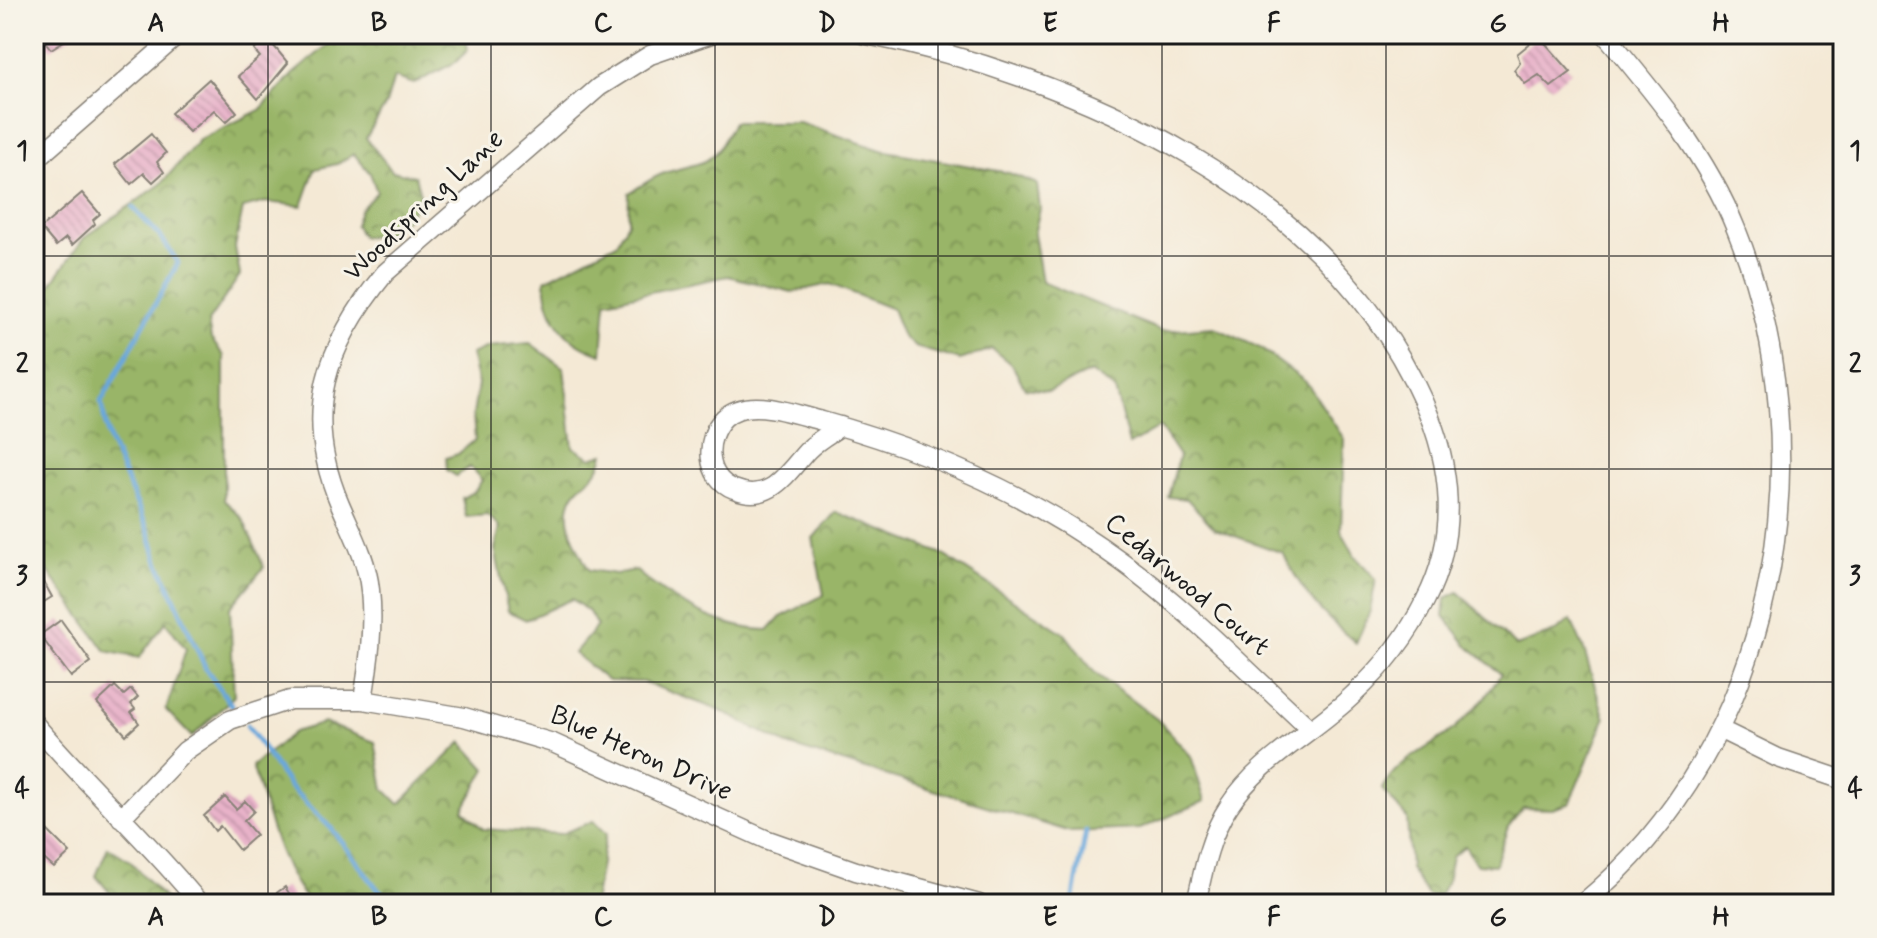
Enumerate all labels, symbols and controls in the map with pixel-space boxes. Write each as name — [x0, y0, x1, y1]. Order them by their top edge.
text: A — [147, 7, 165, 41]
text: B — [371, 7, 387, 41]
text: C — [594, 7, 613, 41]
text: D — [818, 7, 836, 41]
text: E — [1042, 7, 1058, 41]
text: F — [1267, 7, 1281, 41]
text: G — [1489, 7, 1507, 41]
text: H — [1713, 7, 1730, 41]
street label: Woodspring Lane — [335, 122, 513, 290]
text: 1 — [16, 135, 28, 169]
text: 1 — [1849, 135, 1861, 169]
text: 2 — [16, 348, 29, 382]
text: 2 — [1849, 348, 1862, 382]
street label: Cedarwood Court — [1096, 505, 1278, 665]
text: 3 — [16, 560, 28, 594]
text: 3 — [1849, 560, 1861, 594]
street label: Blue Heron Drive — [544, 697, 738, 811]
text: 4 — [14, 773, 30, 807]
text: 4 — [1847, 773, 1863, 807]
text: A — [147, 901, 165, 935]
text: B — [371, 901, 387, 935]
text: C — [594, 901, 613, 935]
text: D — [818, 901, 836, 935]
text: E — [1042, 901, 1058, 935]
text: F — [1267, 901, 1281, 935]
text: G — [1489, 901, 1507, 935]
text: H — [1713, 901, 1730, 935]

